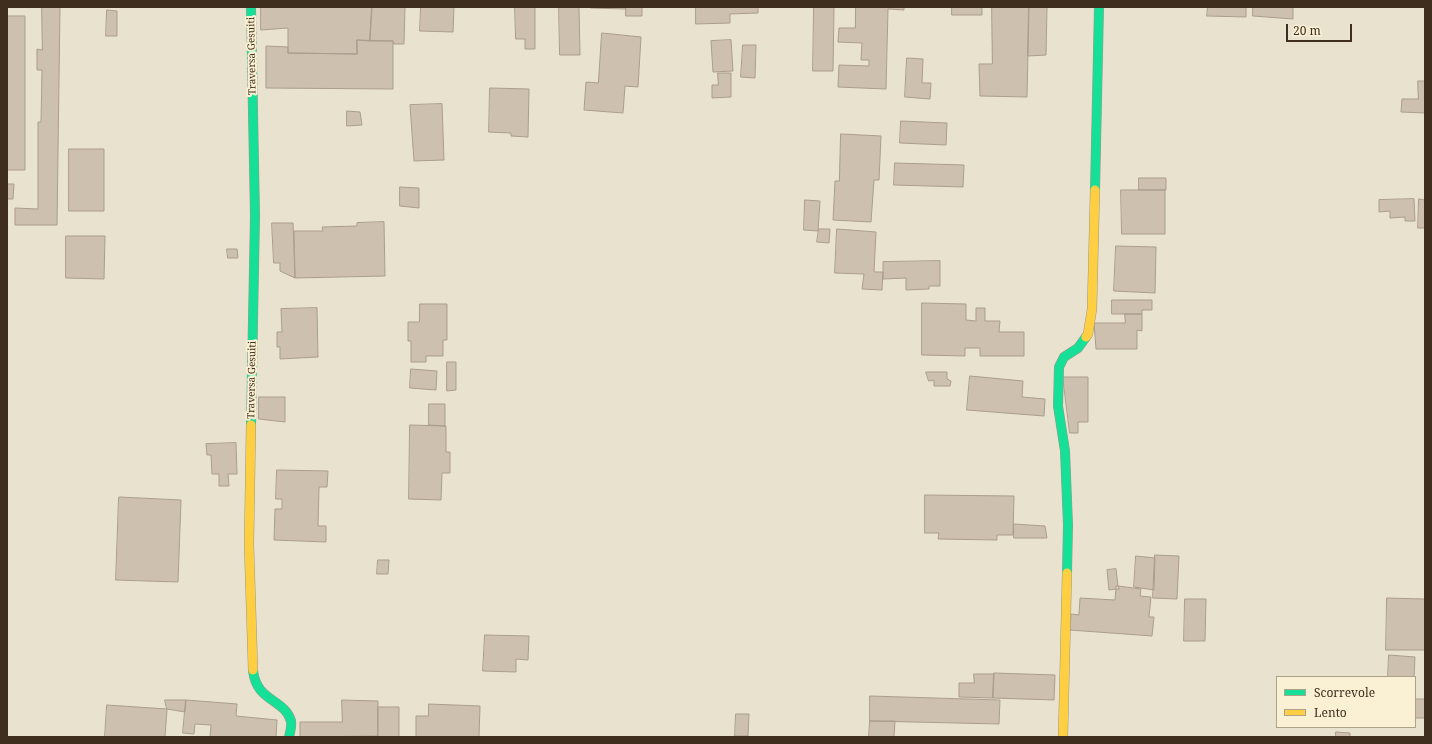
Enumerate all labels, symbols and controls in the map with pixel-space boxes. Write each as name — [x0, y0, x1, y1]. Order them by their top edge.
scale bar — [1288, 16, 1354, 42]
street label: Traversa Gesuiti — [245, 17, 259, 95]
text: 20 m — [1293, 22, 1321, 39]
street label: Traversa Gesuiti — [245, 341, 259, 419]
legend — [1276, 676, 1416, 728]
text: Scorrevole — [1314, 684, 1375, 701]
text: Lento — [1314, 704, 1347, 721]

